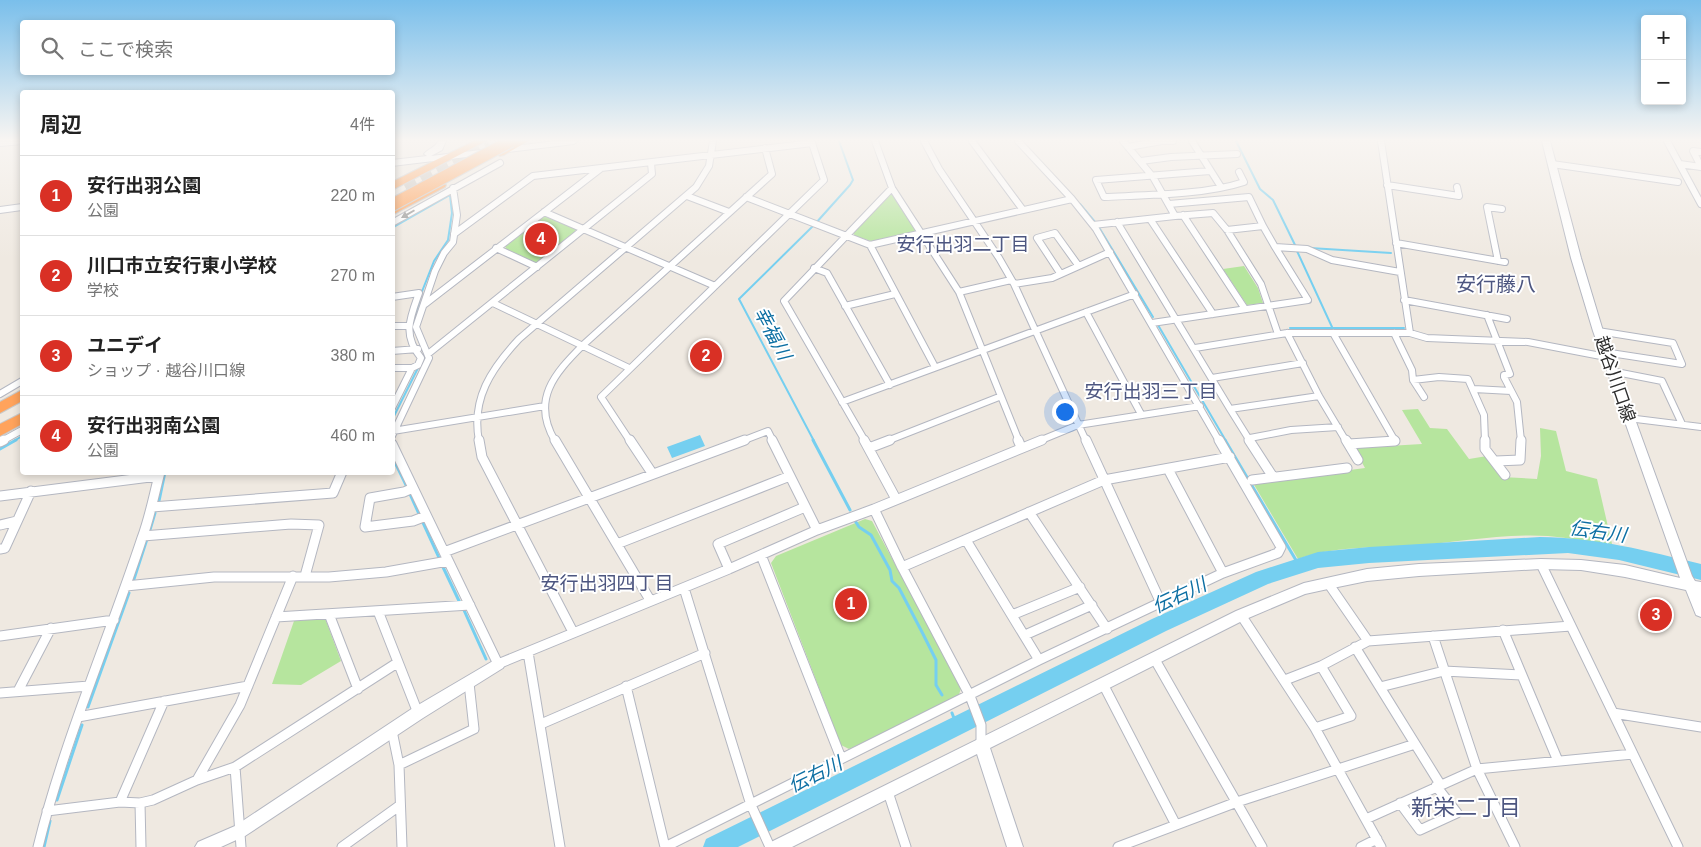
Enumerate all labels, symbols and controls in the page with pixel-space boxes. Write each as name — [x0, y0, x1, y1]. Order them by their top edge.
map controls — [1641, 15, 1686, 105]
button: + — [1641, 15, 1686, 60]
search box — [20, 20, 395, 75]
icon: search — [38, 34, 66, 62]
text: ここで検索 — [78, 39, 173, 60]
button: − — [1641, 60, 1686, 105]
text: 周辺 — [40, 113, 82, 136]
text: 4件 — [350, 116, 375, 133]
text: 安行出羽公園 — [87, 175, 201, 196]
text: 1 — [52, 187, 60, 204]
text: 220 m — [331, 187, 375, 204]
text: 公園 — [87, 202, 119, 219]
one-way arrow — [401, 210, 414, 219]
pin: 4 — [525, 220, 557, 258]
district label: 安行出羽二丁目 — [896, 234, 1030, 255]
text: 川口市立安行東小学校 — [87, 255, 277, 276]
text: 2 — [52, 267, 60, 284]
text: 270 m — [331, 267, 375, 284]
district label: 安行藤八 — [1456, 273, 1536, 295]
text: 学校 — [87, 282, 119, 299]
water label: 幸福川 — [750, 303, 796, 365]
street label: 越谷川口線 — [1591, 333, 1639, 425]
text: ユニデイ — [87, 335, 163, 356]
pin: 2 — [690, 337, 722, 375]
text: 3 — [52, 347, 60, 364]
text: 380 m — [331, 347, 375, 364]
text: ショップ · 越谷川口線 — [87, 362, 245, 379]
district label: 安行出羽三丁目 — [1084, 381, 1218, 402]
your location — [1052, 399, 1078, 425]
text: 安行出羽南公園 — [87, 415, 220, 436]
text: 4 — [52, 427, 60, 444]
text: 460 m — [331, 427, 375, 444]
text: 公園 — [87, 442, 119, 459]
water label: 伝右川 — [1568, 517, 1630, 546]
district label: 安行出羽四丁目 — [540, 573, 674, 594]
water label: 伝右川 — [1149, 573, 1211, 617]
pin: 1 — [835, 585, 867, 623]
pin: 3 — [1640, 596, 1672, 634]
water label: 伝右川 — [785, 752, 847, 796]
district label: 新栄二丁目 — [1411, 795, 1521, 820]

